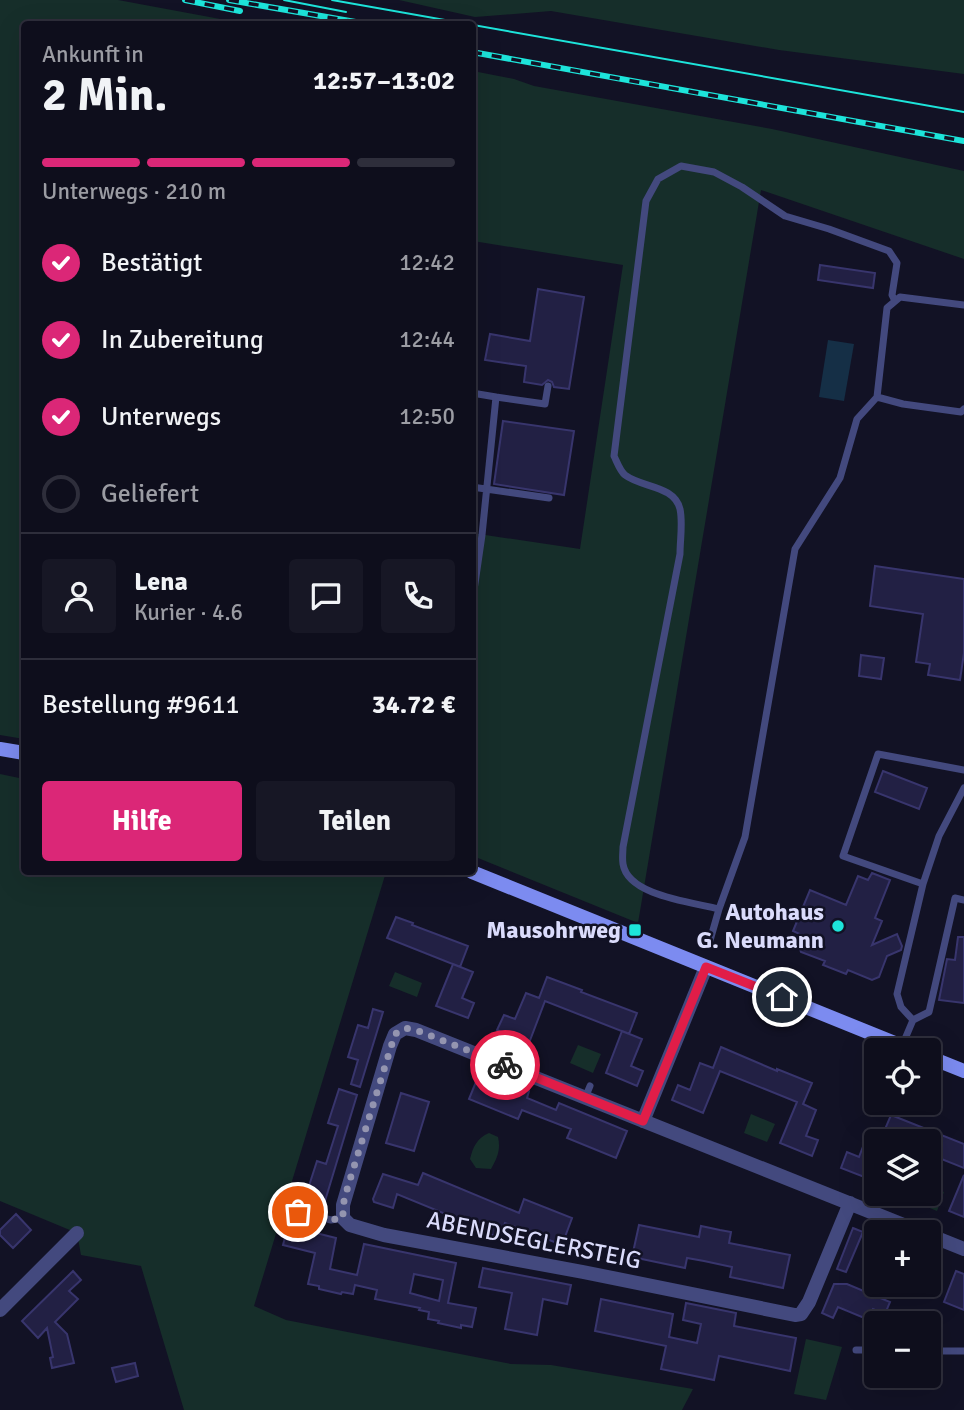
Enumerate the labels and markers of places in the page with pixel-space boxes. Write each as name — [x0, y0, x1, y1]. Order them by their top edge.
place label: Autohaus G. Neumann — [696, 897, 824, 955]
place label: Mausohrweg — [486, 915, 621, 945]
marker: Autohaus G. Neumann — [830, 918, 846, 934]
marker: Mausohrweg — [627, 922, 643, 938]
pin — [752, 967, 812, 1027]
pin — [268, 1182, 328, 1242]

